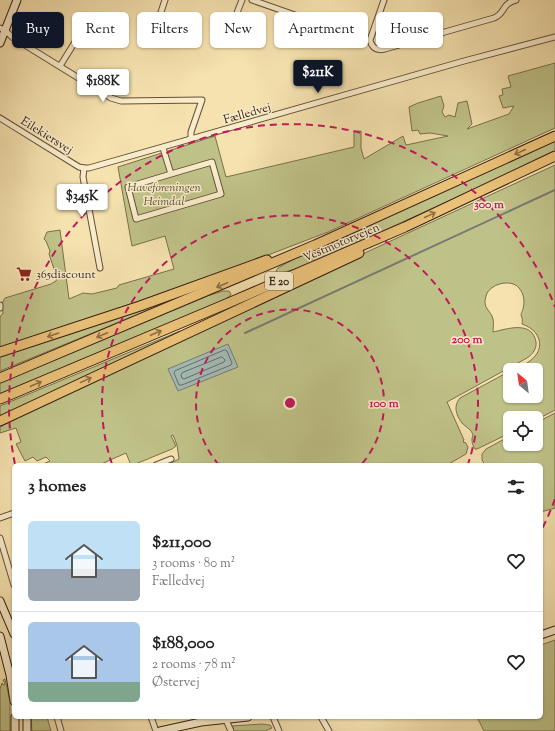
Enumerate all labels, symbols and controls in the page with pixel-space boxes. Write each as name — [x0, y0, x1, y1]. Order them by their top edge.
chip: Buy — [12, 12, 64, 48]
chip: Rent — [72, 12, 129, 48]
chip: Filters — [137, 12, 202, 48]
chip: New — [210, 12, 266, 48]
chip: Apartment — [274, 12, 368, 48]
chip: House — [376, 12, 443, 48]
pin: $211K — [290, 60, 346, 94]
text: $211K — [302, 64, 334, 82]
pin: $188K — [75, 69, 131, 103]
text: $188K — [86, 73, 120, 91]
street label: Fælledvej — [221, 99, 273, 129]
street label: Eilekiersvej — [17, 113, 76, 159]
one-way arrow — [514, 149, 526, 156]
park label: Haveforeningen Heimdal — [127, 179, 201, 211]
pin: $345K — [54, 184, 110, 218]
text: $345K — [66, 188, 98, 206]
text: 300 m — [474, 196, 504, 214]
one-way arrow — [423, 211, 435, 218]
street label: Vestmotorvejen — [300, 219, 383, 267]
supermarket icon: 365discount — [15, 265, 33, 283]
place label: 365discount — [36, 266, 96, 284]
road number: E 20 — [265, 272, 293, 290]
one-way arrow — [216, 282, 228, 289]
one-way arrow — [150, 329, 162, 337]
text: 200 m — [452, 331, 482, 349]
one-way arrow — [47, 332, 59, 340]
one-way arrow — [97, 332, 109, 340]
north arrow — [503, 363, 543, 403]
map controls — [503, 363, 543, 451]
one-way arrow — [79, 376, 91, 383]
one-way arrow — [30, 379, 42, 387]
text: 100 m — [368, 395, 399, 413]
centre of rings — [283, 396, 297, 410]
button: locate — [503, 411, 543, 451]
text: 3 homes — [28, 475, 86, 499]
icon: filters — [505, 476, 527, 498]
text: $211,000 — [152, 531, 211, 555]
icon: home — [60, 537, 108, 585]
icon: heart — [505, 550, 527, 572]
text: 3 rooms · 80 m² — [152, 555, 235, 573]
text: Fælledvej — [152, 573, 205, 591]
text: $188,000 — [152, 632, 214, 656]
icon: home — [60, 638, 108, 686]
icon: heart — [505, 651, 527, 673]
text: 2 rooms · 78 m² — [152, 656, 236, 674]
text: Østervej — [152, 674, 200, 692]

